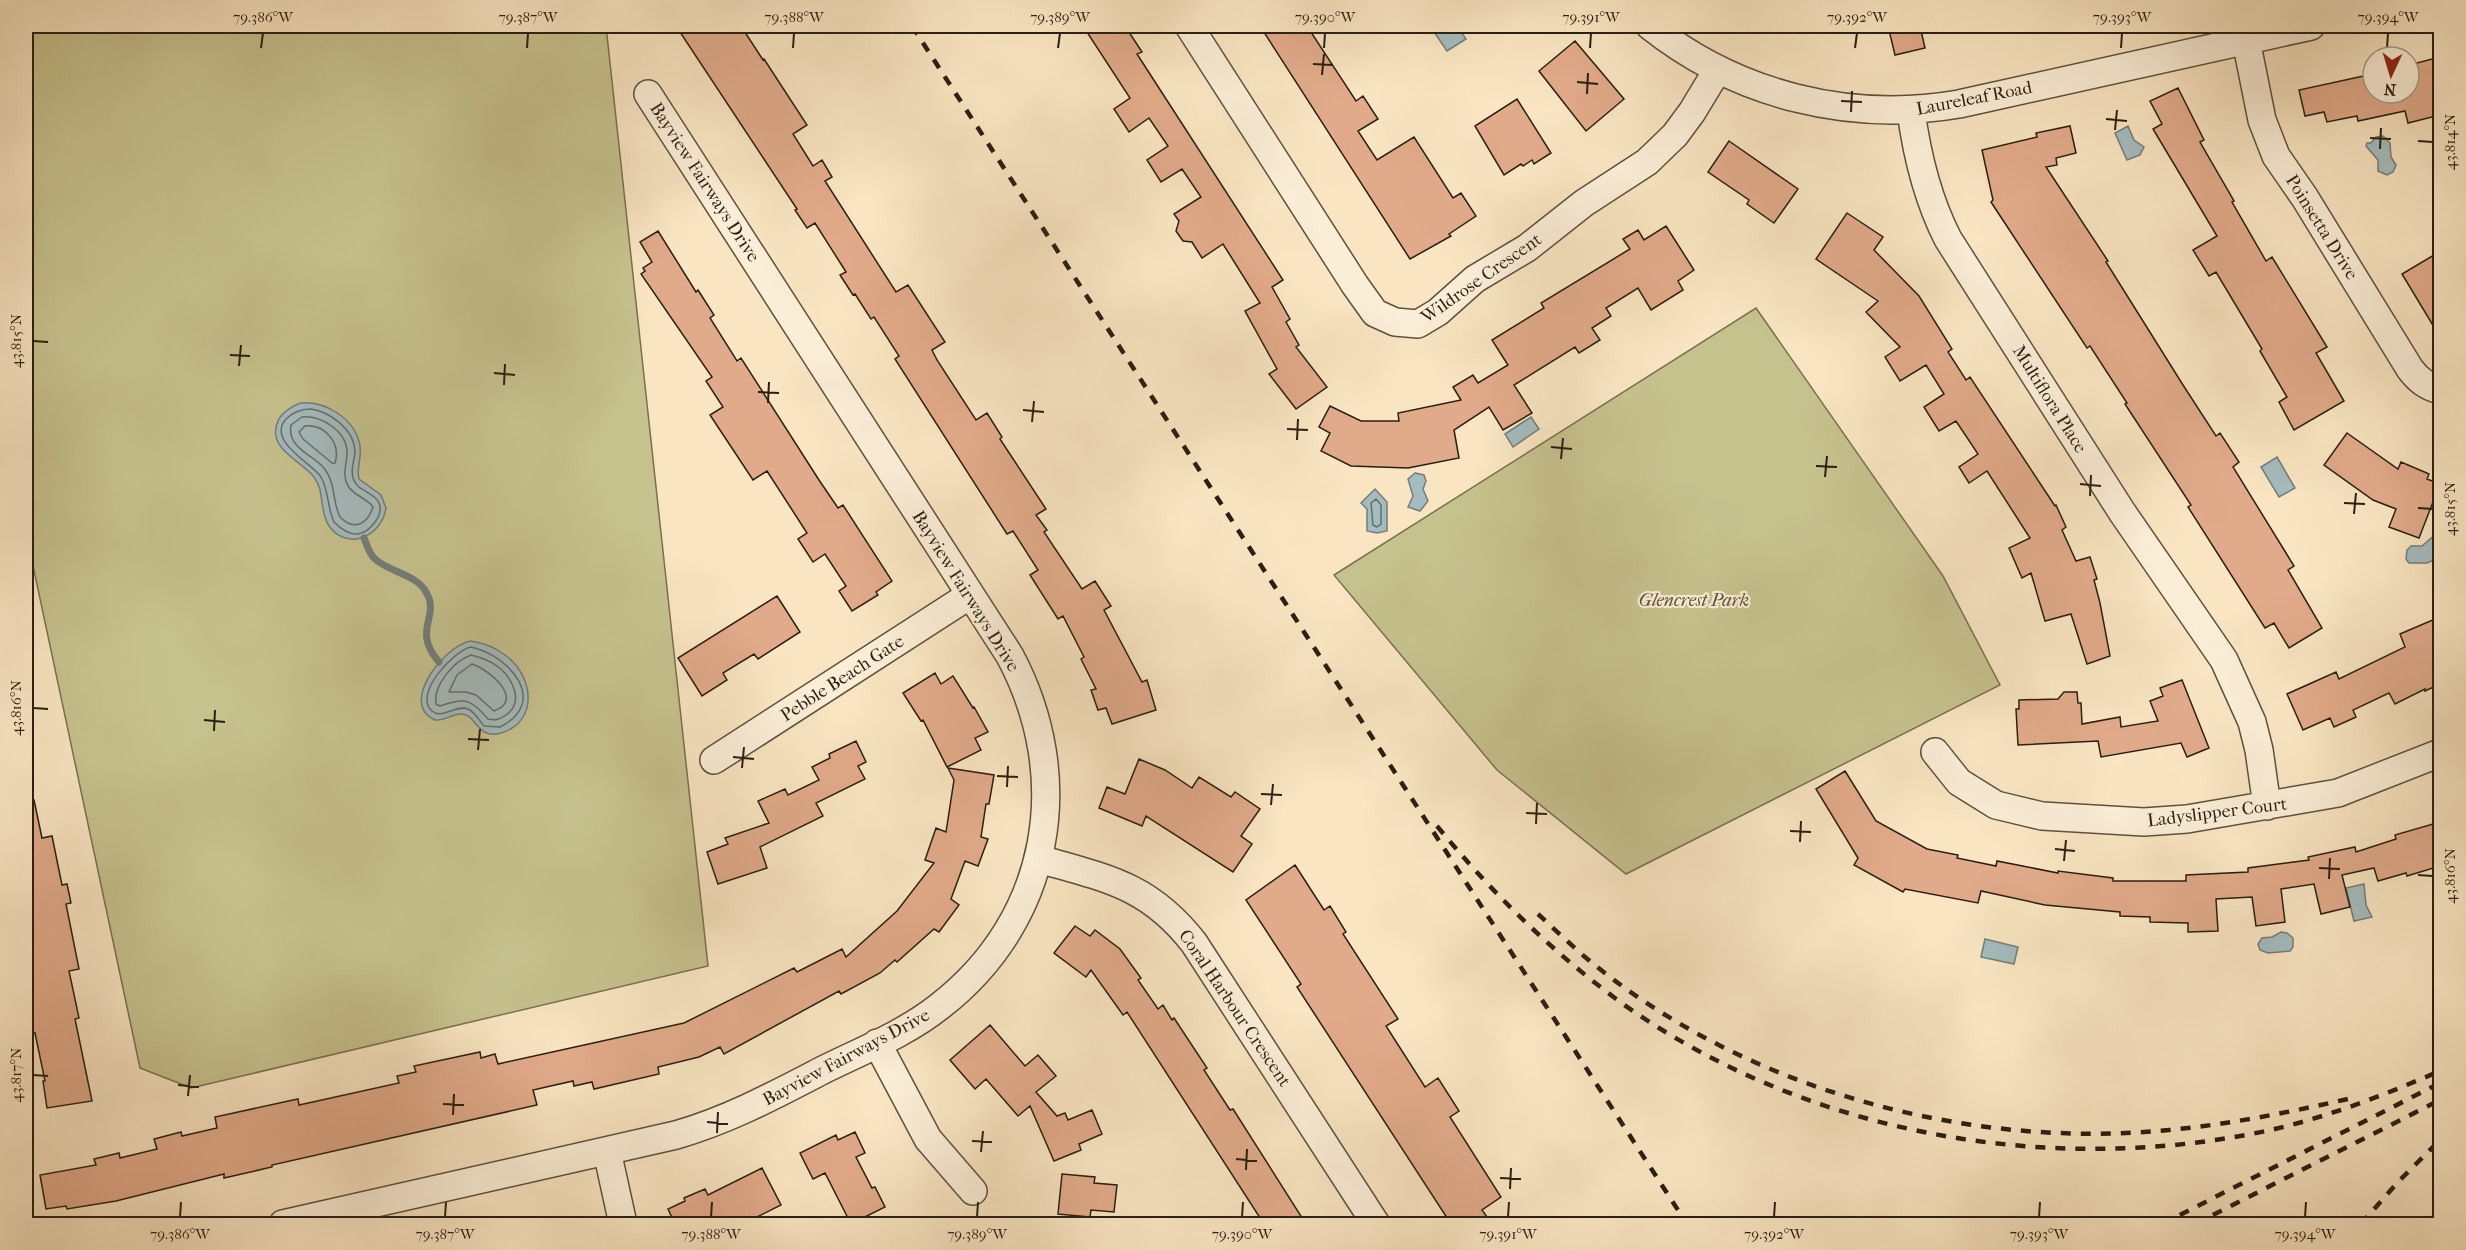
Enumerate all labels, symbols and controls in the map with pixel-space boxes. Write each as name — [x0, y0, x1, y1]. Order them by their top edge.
text: 79.386°W — [233, 8, 294, 26]
text: 79.387°W — [498, 8, 559, 26]
text: 79.388°W — [764, 8, 825, 26]
text: 79.389°W — [1030, 8, 1091, 26]
text: 79.390°W — [1295, 8, 1357, 26]
text: 79.391°W — [1562, 8, 1621, 26]
text: 79.392°W — [1827, 8, 1888, 26]
text: 79.393°W — [2093, 8, 2152, 26]
text: 79.394°W — [2358, 8, 2420, 26]
north arrow — [2361, 45, 2421, 105]
street label: Laureleaf Road — [1914, 77, 2034, 120]
text: N — [2382, 80, 2397, 99]
street label: Bayview Fairways Drive — [645, 99, 764, 266]
text: 43.814°N — [2441, 113, 2459, 170]
street label: Poinsetta Drive — [2281, 171, 2362, 284]
street label: Wildrose Crescent — [1416, 229, 1546, 328]
text: 43.815°N — [7, 313, 25, 368]
street label: Multiflora Place — [2008, 341, 2091, 457]
text: 43.815°N — [2441, 481, 2459, 536]
street label: Bayview Fairways Drive — [907, 507, 1024, 676]
park label: Glencrest Park — [1639, 590, 1749, 611]
street label: Pebble Beach Gate — [777, 631, 908, 726]
text: 43.816°N — [7, 680, 25, 736]
street label: Ladyslipper Court — [2146, 793, 2289, 831]
text: 43.816°N — [2441, 848, 2459, 904]
street label: Coral Harbour Crescent — [1174, 926, 1295, 1091]
street label: Bayview Fairways Drive — [759, 1005, 933, 1110]
text: 43.817°N — [7, 1047, 25, 1102]
text: 79.386°W — [150, 1225, 211, 1243]
text: 79.387°W — [415, 1225, 476, 1243]
text: 79.388°W — [681, 1225, 742, 1243]
text: 79.389°W — [947, 1225, 1008, 1243]
text: 79.390°W — [1212, 1225, 1274, 1243]
text: 79.391°W — [1479, 1225, 1538, 1243]
text: 79.392°W — [1744, 1225, 1805, 1243]
text: 79.393°W — [2010, 1225, 2069, 1243]
text: 79.394°W — [2275, 1225, 2337, 1243]

